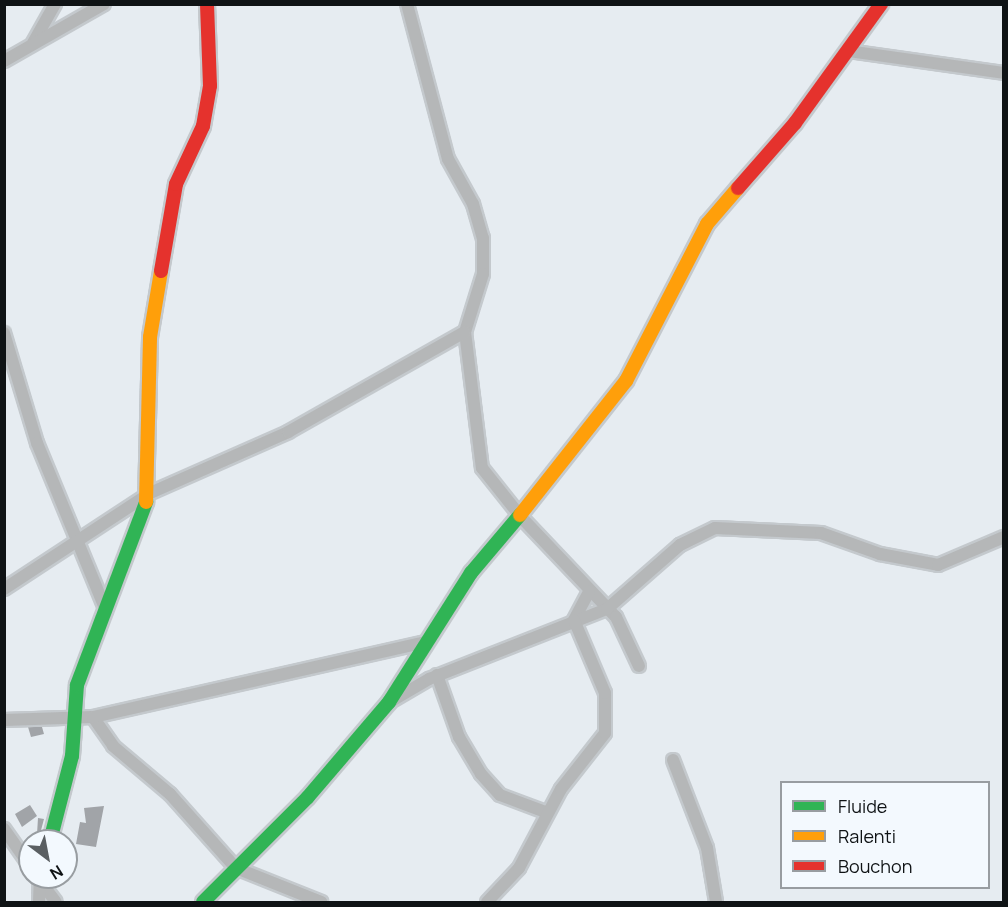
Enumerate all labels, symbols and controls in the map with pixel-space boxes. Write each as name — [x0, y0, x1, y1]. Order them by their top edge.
legend — [780, 781, 990, 889]
text: Fluide — [838, 794, 887, 818]
text: Ralenti — [838, 824, 896, 848]
north arrow — [18, 829, 78, 889]
text: Bouchon — [838, 854, 912, 878]
text: N — [46, 860, 67, 885]

